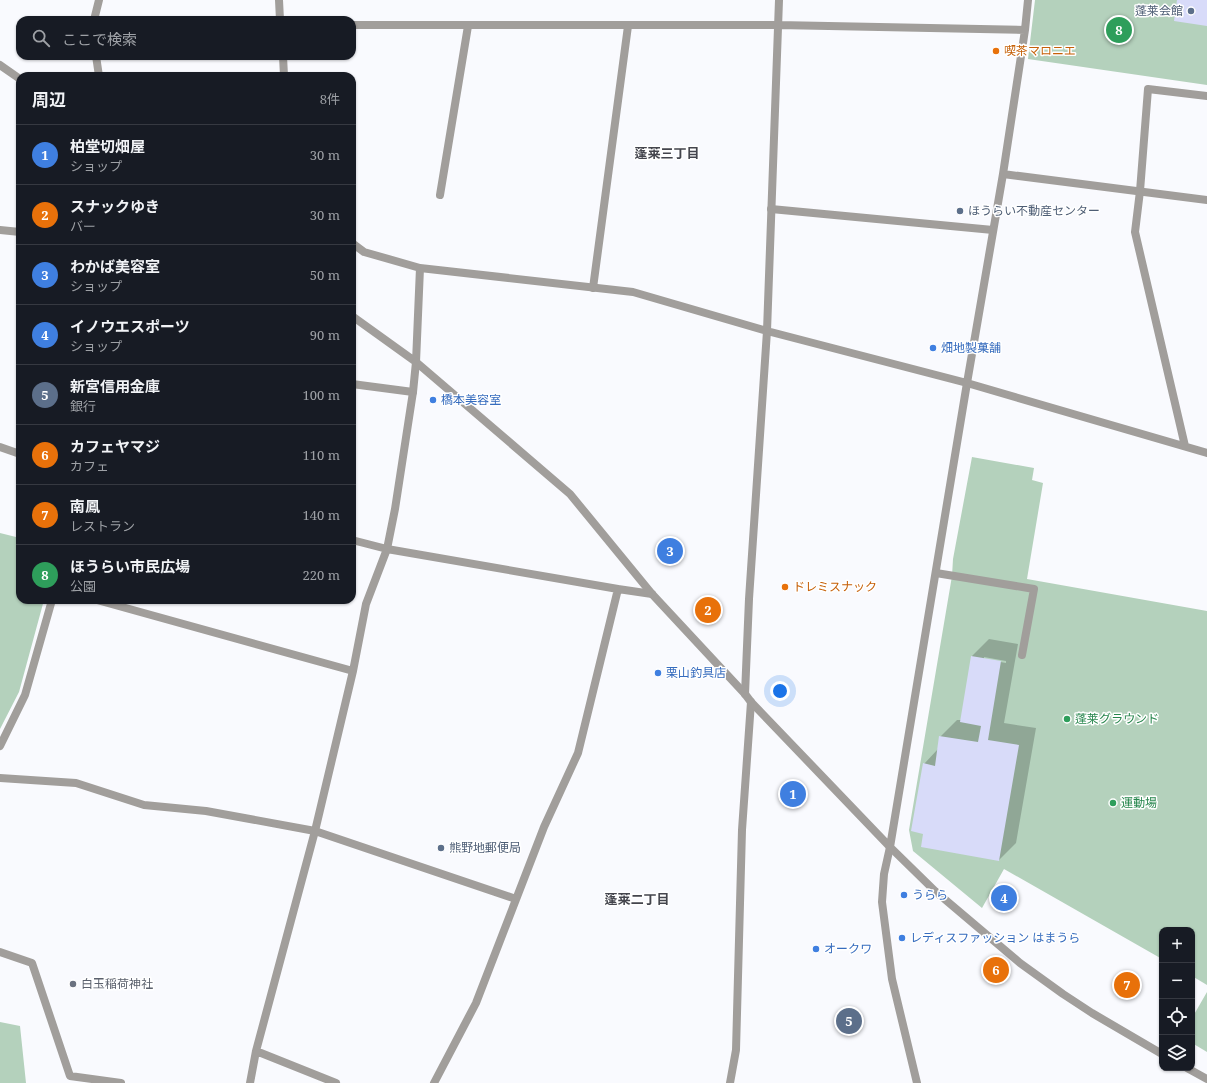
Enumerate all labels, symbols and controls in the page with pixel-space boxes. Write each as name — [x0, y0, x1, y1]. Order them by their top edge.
place label: 蓬莱会館 — [1135, 2, 1183, 19]
marker: 蓬莱会館 — [1186, 6, 1196, 16]
pin: 8 — [1106, 15, 1132, 45]
search box — [16, 16, 356, 60]
icon: search — [30, 27, 52, 49]
text: ここで検索 — [62, 29, 137, 49]
place label: 喫茶マロニエ — [1004, 42, 1076, 59]
marker: 喫茶マロニエ — [991, 46, 1001, 56]
text: 周辺 — [32, 88, 66, 111]
text: 8件 — [320, 90, 340, 108]
text: 柏堂切畑屋 — [70, 136, 145, 156]
district label: 蓬莱三丁目 — [634, 144, 700, 162]
text: 1 — [41, 146, 49, 164]
text: 30 m — [310, 146, 340, 164]
text: ショップ — [70, 157, 122, 175]
text: スナックゆき — [70, 196, 160, 216]
place label: ほうらい不動産センター — [968, 202, 1100, 219]
text: 2 — [41, 206, 49, 224]
text: 30 m — [310, 206, 340, 224]
marker: ほうらい不動産センター — [955, 206, 965, 216]
text: バー — [70, 217, 96, 235]
text: わかば美容室 — [70, 256, 160, 276]
text: 3 — [41, 266, 49, 284]
text: 50 m — [310, 266, 340, 284]
text: ショップ — [70, 277, 122, 295]
text: イノウエスポーツ — [70, 316, 190, 336]
text: 4 — [41, 326, 49, 344]
text: 90 m — [310, 326, 340, 344]
text: ショップ — [70, 337, 122, 355]
place label: 畑地製菓舗 — [941, 339, 1001, 356]
marker: 畑地製菓舗 — [928, 343, 938, 353]
text: 新宮信用金庫 — [70, 376, 160, 396]
text: 5 — [41, 386, 49, 404]
text: 100 m — [303, 386, 340, 404]
place label: 橋本美容室 — [441, 391, 501, 408]
marker: 橋本美容室 — [428, 395, 438, 405]
text: 銀行 — [70, 397, 96, 415]
text: カフェヤマジ — [70, 436, 160, 456]
text: 6 — [41, 446, 49, 464]
text: 110 m — [303, 446, 340, 464]
text: カフェ — [70, 457, 109, 475]
text: 南鳳 — [70, 496, 100, 516]
text: 7 — [41, 506, 49, 524]
text: 140 m — [303, 506, 340, 524]
text: レストラン — [70, 517, 135, 535]
pin: 3 — [657, 536, 683, 566]
text: ほうらい市民広場 — [70, 556, 190, 576]
text: 8 — [41, 566, 49, 584]
text: 220 m — [303, 566, 340, 584]
text: 公園 — [70, 577, 96, 595]
place label: ドレミスナック — [793, 578, 877, 595]
marker: ドレミスナック — [780, 582, 790, 592]
pin: 2 — [695, 595, 721, 625]
place label: 栗山釣具店 — [666, 664, 726, 681]
marker: 栗山釣具店 — [653, 668, 663, 678]
your location — [770, 681, 790, 701]
place label: 蓬莱グラウンド — [1075, 710, 1159, 727]
marker: 蓬莱グラウンド — [1062, 714, 1072, 724]
pin: 1 — [780, 779, 806, 809]
place label: 運動場 — [1121, 794, 1157, 811]
marker: 運動場 — [1108, 798, 1118, 808]
place label: 熊野地郵便局 — [449, 839, 521, 856]
marker: 熊野地郵便局 — [436, 843, 446, 853]
pin: 4 — [991, 883, 1017, 913]
place label: うらら — [912, 886, 948, 903]
district label: 蓬莱二丁目 — [604, 890, 670, 908]
marker: うらら — [899, 890, 909, 900]
map controls — [1159, 927, 1195, 1071]
button: + — [1159, 927, 1195, 963]
place label: レディスファッション はまうら — [910, 929, 1080, 946]
marker: レディスファッション はまうら — [897, 933, 907, 943]
place label: オークワ — [824, 940, 872, 957]
marker: オークワ — [811, 944, 821, 954]
pin: 6 — [983, 955, 1009, 985]
button: − — [1159, 963, 1195, 999]
pin: 7 — [1114, 970, 1140, 1000]
place label: 白玉稲荷神社 — [81, 975, 153, 992]
marker: 白玉稲荷神社 — [68, 979, 78, 989]
button: locate — [1159, 999, 1195, 1035]
pin: 5 — [836, 1006, 862, 1036]
button: layers — [1159, 1035, 1195, 1071]

